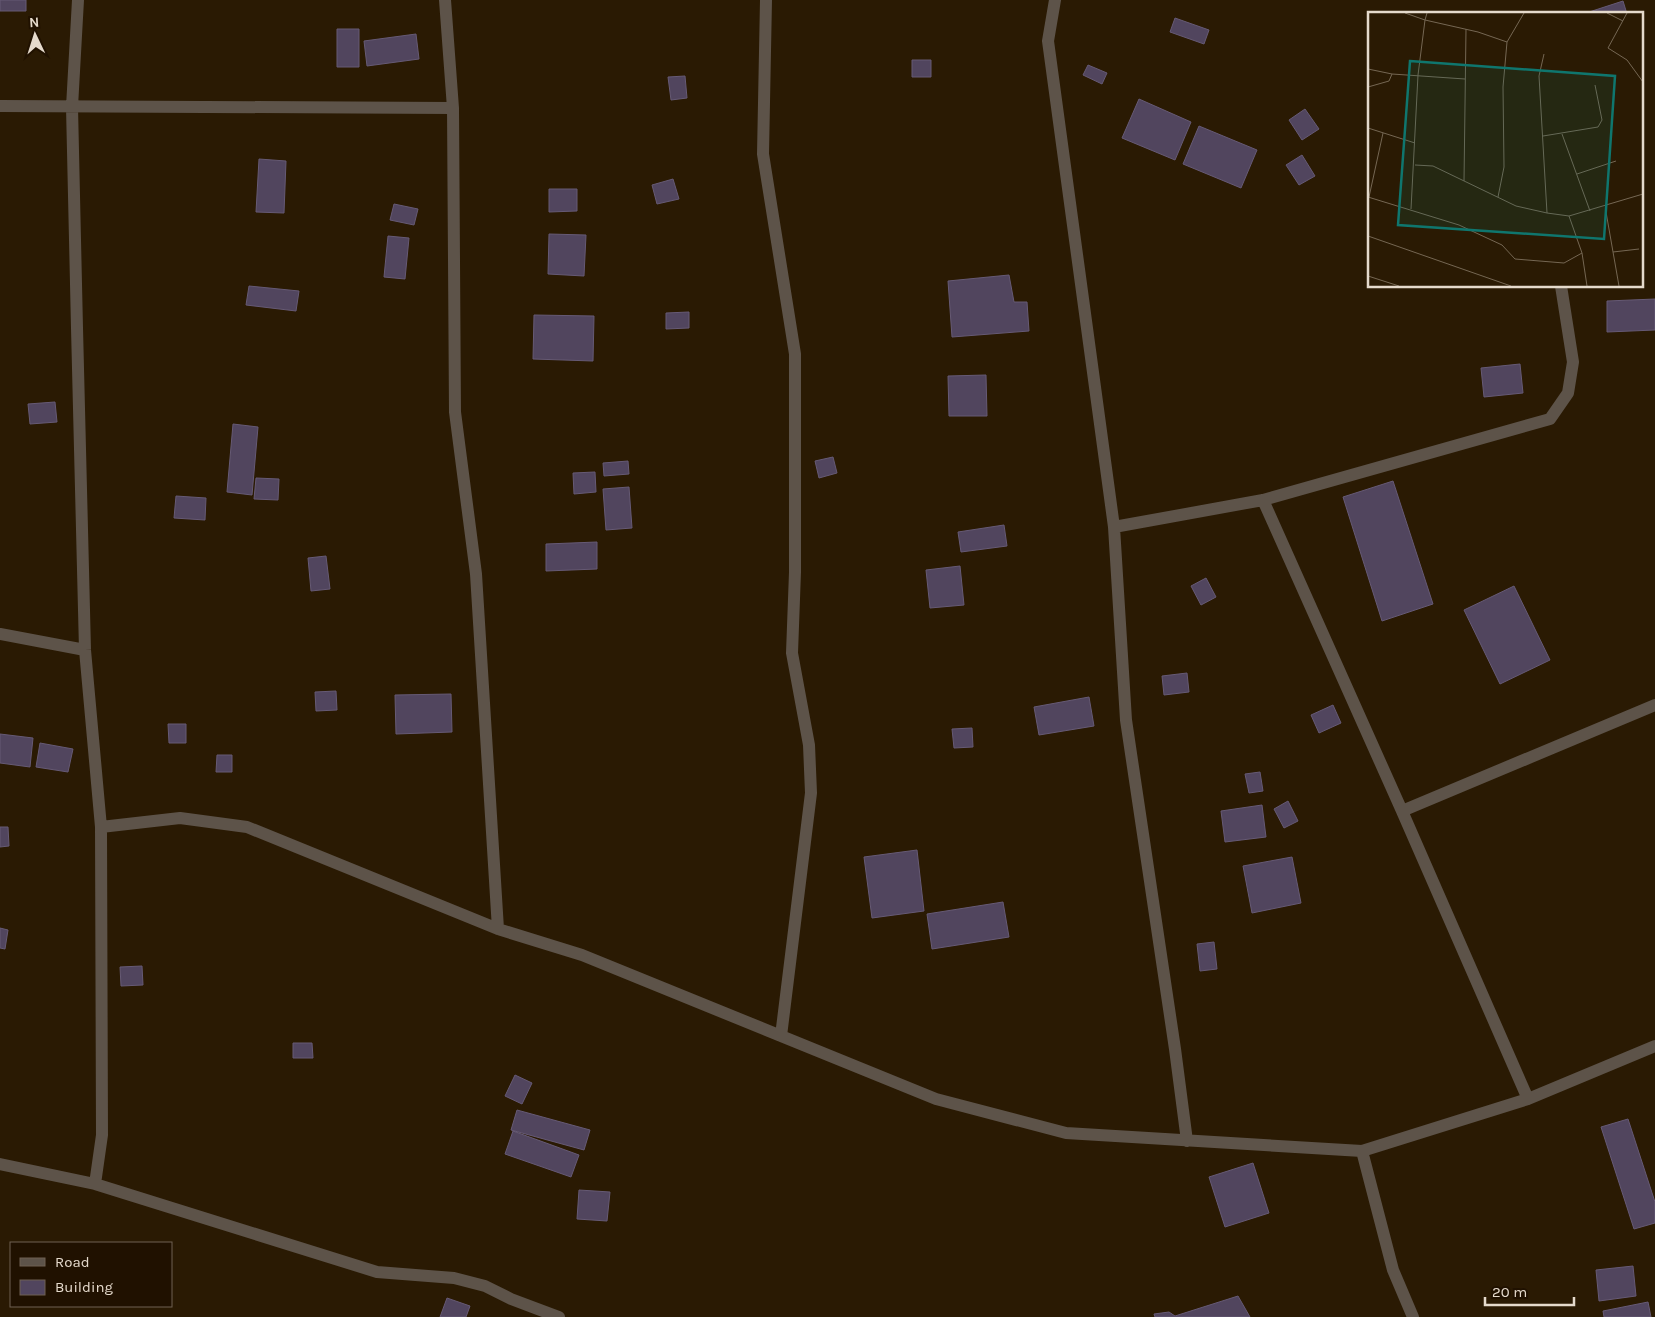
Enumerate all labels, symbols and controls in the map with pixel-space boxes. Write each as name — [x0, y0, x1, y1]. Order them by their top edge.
north arrow — [10, 10, 60, 60]
inset map — [1368, 12, 1642, 288]
text: N — [29, 14, 40, 31]
legend — [10, 1242, 172, 1307]
text: Road — [55, 1253, 90, 1271]
scale bar — [1485, 1274, 1574, 1306]
text: Building — [55, 1278, 113, 1296]
text: 20 m — [1492, 1283, 1527, 1301]

